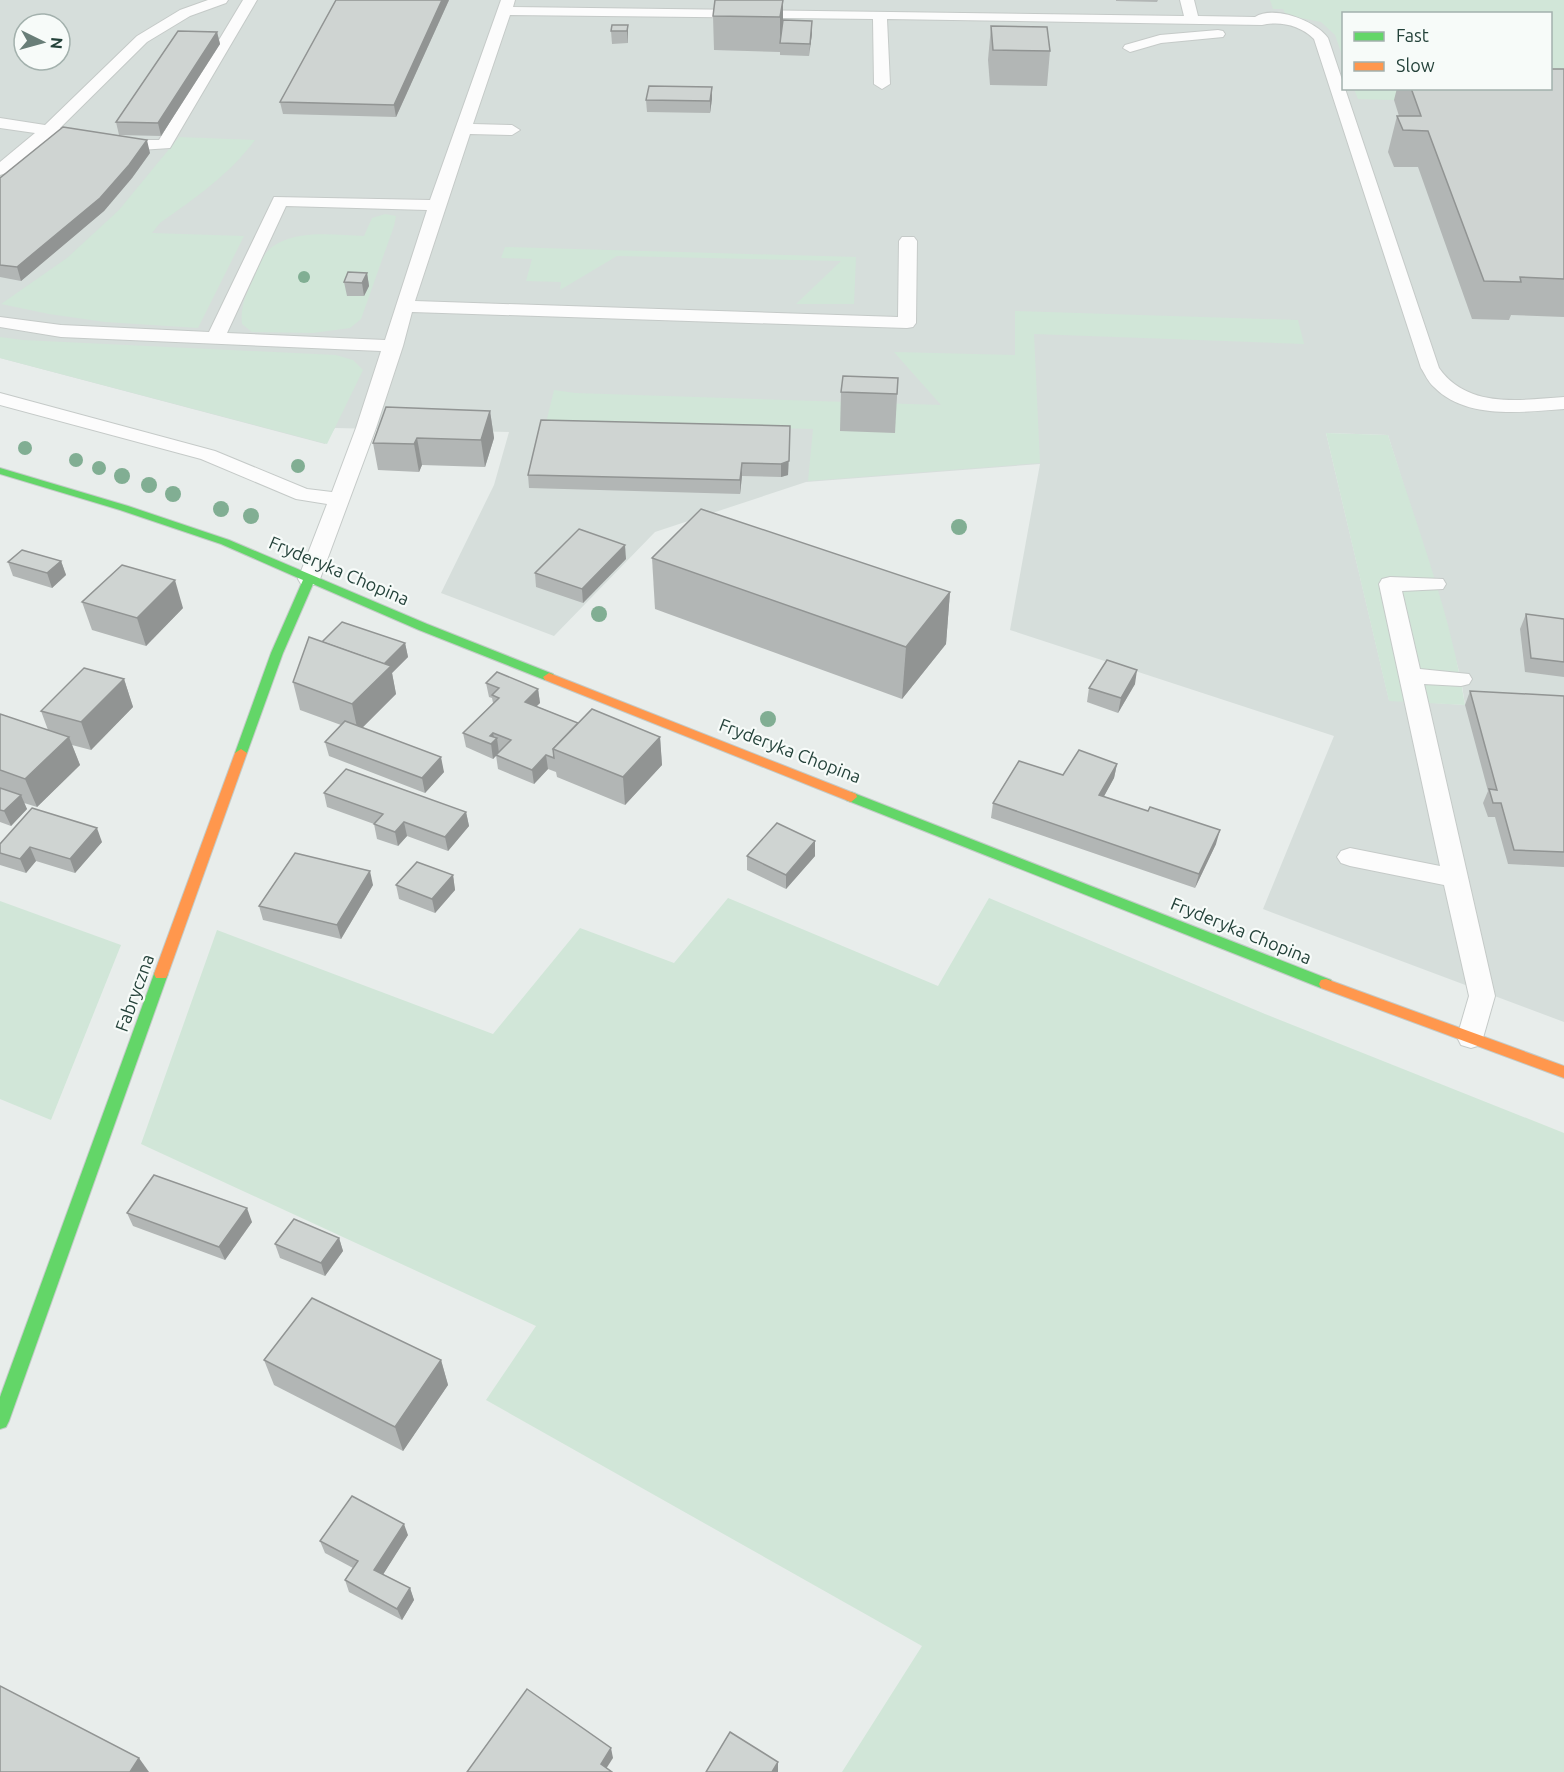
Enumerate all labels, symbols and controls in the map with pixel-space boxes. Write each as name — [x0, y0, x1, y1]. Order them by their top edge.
north arrow — [12, 12, 72, 72]
legend — [1342, 12, 1552, 90]
text: Fast — [1396, 25, 1429, 45]
text: N — [47, 37, 66, 50]
text: Slow — [1396, 55, 1435, 75]
street label: Fryderyka Chopina — [266, 532, 412, 609]
street label: Fryderyka Chopina — [717, 714, 864, 786]
street label: Fryderyka Chopina — [1168, 893, 1315, 967]
street label: Fabryczna — [111, 951, 157, 1034]

